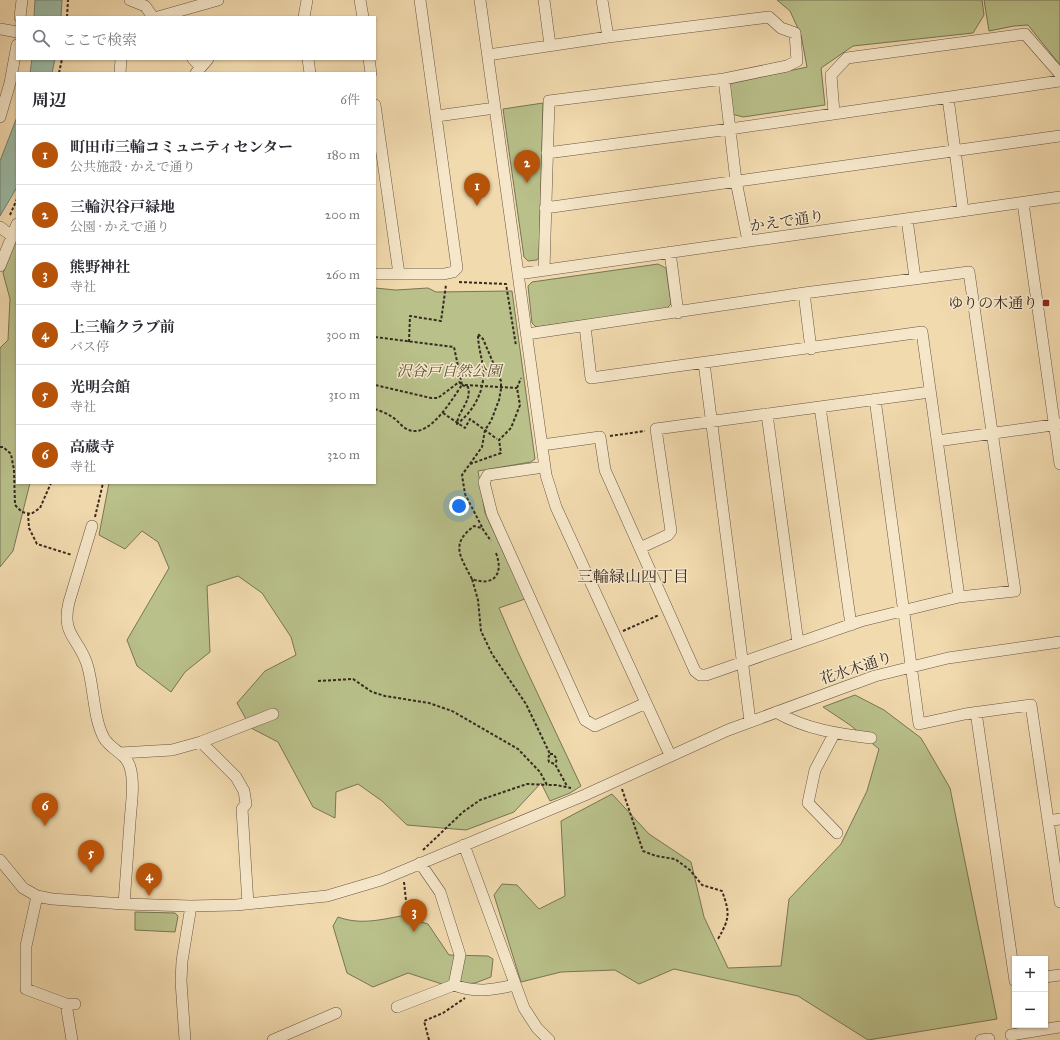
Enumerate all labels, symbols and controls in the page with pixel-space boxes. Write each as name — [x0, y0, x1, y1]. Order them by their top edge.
search box — [16, 16, 376, 60]
icon: search — [30, 27, 52, 49]
text: ここで検索 — [62, 31, 137, 49]
text: 周辺 — [32, 90, 66, 111]
text: 6件 — [340, 92, 360, 108]
text: 町田市三輪コミュニティセンター — [70, 138, 293, 156]
text: 1 — [42, 147, 48, 163]
text: 180 m — [327, 147, 360, 163]
pin: 2 — [514, 150, 540, 183]
text: 公共施設 · かえで通り — [70, 159, 195, 175]
pin: 1 — [464, 173, 490, 206]
text: 三輪沢谷戸緑地 — [70, 198, 175, 216]
text: 2 — [42, 207, 48, 223]
text: 200 m — [325, 207, 360, 223]
street label: かえで通り — [749, 207, 825, 235]
text: 公園 · かえで通り — [70, 219, 169, 235]
text: 熊野神社 — [70, 258, 130, 276]
text: 3 — [42, 267, 48, 283]
text: 260 m — [326, 267, 360, 283]
text: 寺社 — [70, 279, 96, 295]
place label: ゆりの木通り — [948, 294, 1038, 312]
marker: ゆりの木通り — [1041, 298, 1051, 308]
text: 上三輪クラブ前 — [70, 318, 175, 336]
text: 4 — [41, 327, 49, 343]
text: 300 m — [326, 327, 360, 343]
text: バス停 — [70, 339, 109, 355]
park label: 沢谷戸自然公園 — [396, 362, 504, 380]
text: 光明会館 — [70, 378, 130, 396]
text: 5 — [42, 387, 48, 403]
text: 310 m — [328, 387, 360, 403]
text: 寺社 — [70, 399, 96, 415]
text: 高蔵寺 — [70, 438, 115, 456]
text: 6 — [42, 447, 48, 463]
text: 320 m — [327, 447, 360, 463]
text: 寺社 — [70, 459, 96, 475]
your location — [449, 496, 469, 516]
district label: 三輪緑山四丁目 — [577, 567, 689, 586]
street label: 花水木通り — [818, 648, 894, 688]
pin: 6 — [32, 793, 58, 826]
pin: 5 — [78, 840, 104, 873]
pin: 4 — [136, 863, 162, 896]
pin: 3 — [401, 899, 427, 932]
map controls — [1012, 956, 1048, 1028]
button: + — [1012, 956, 1048, 992]
button: − — [1012, 992, 1048, 1028]

